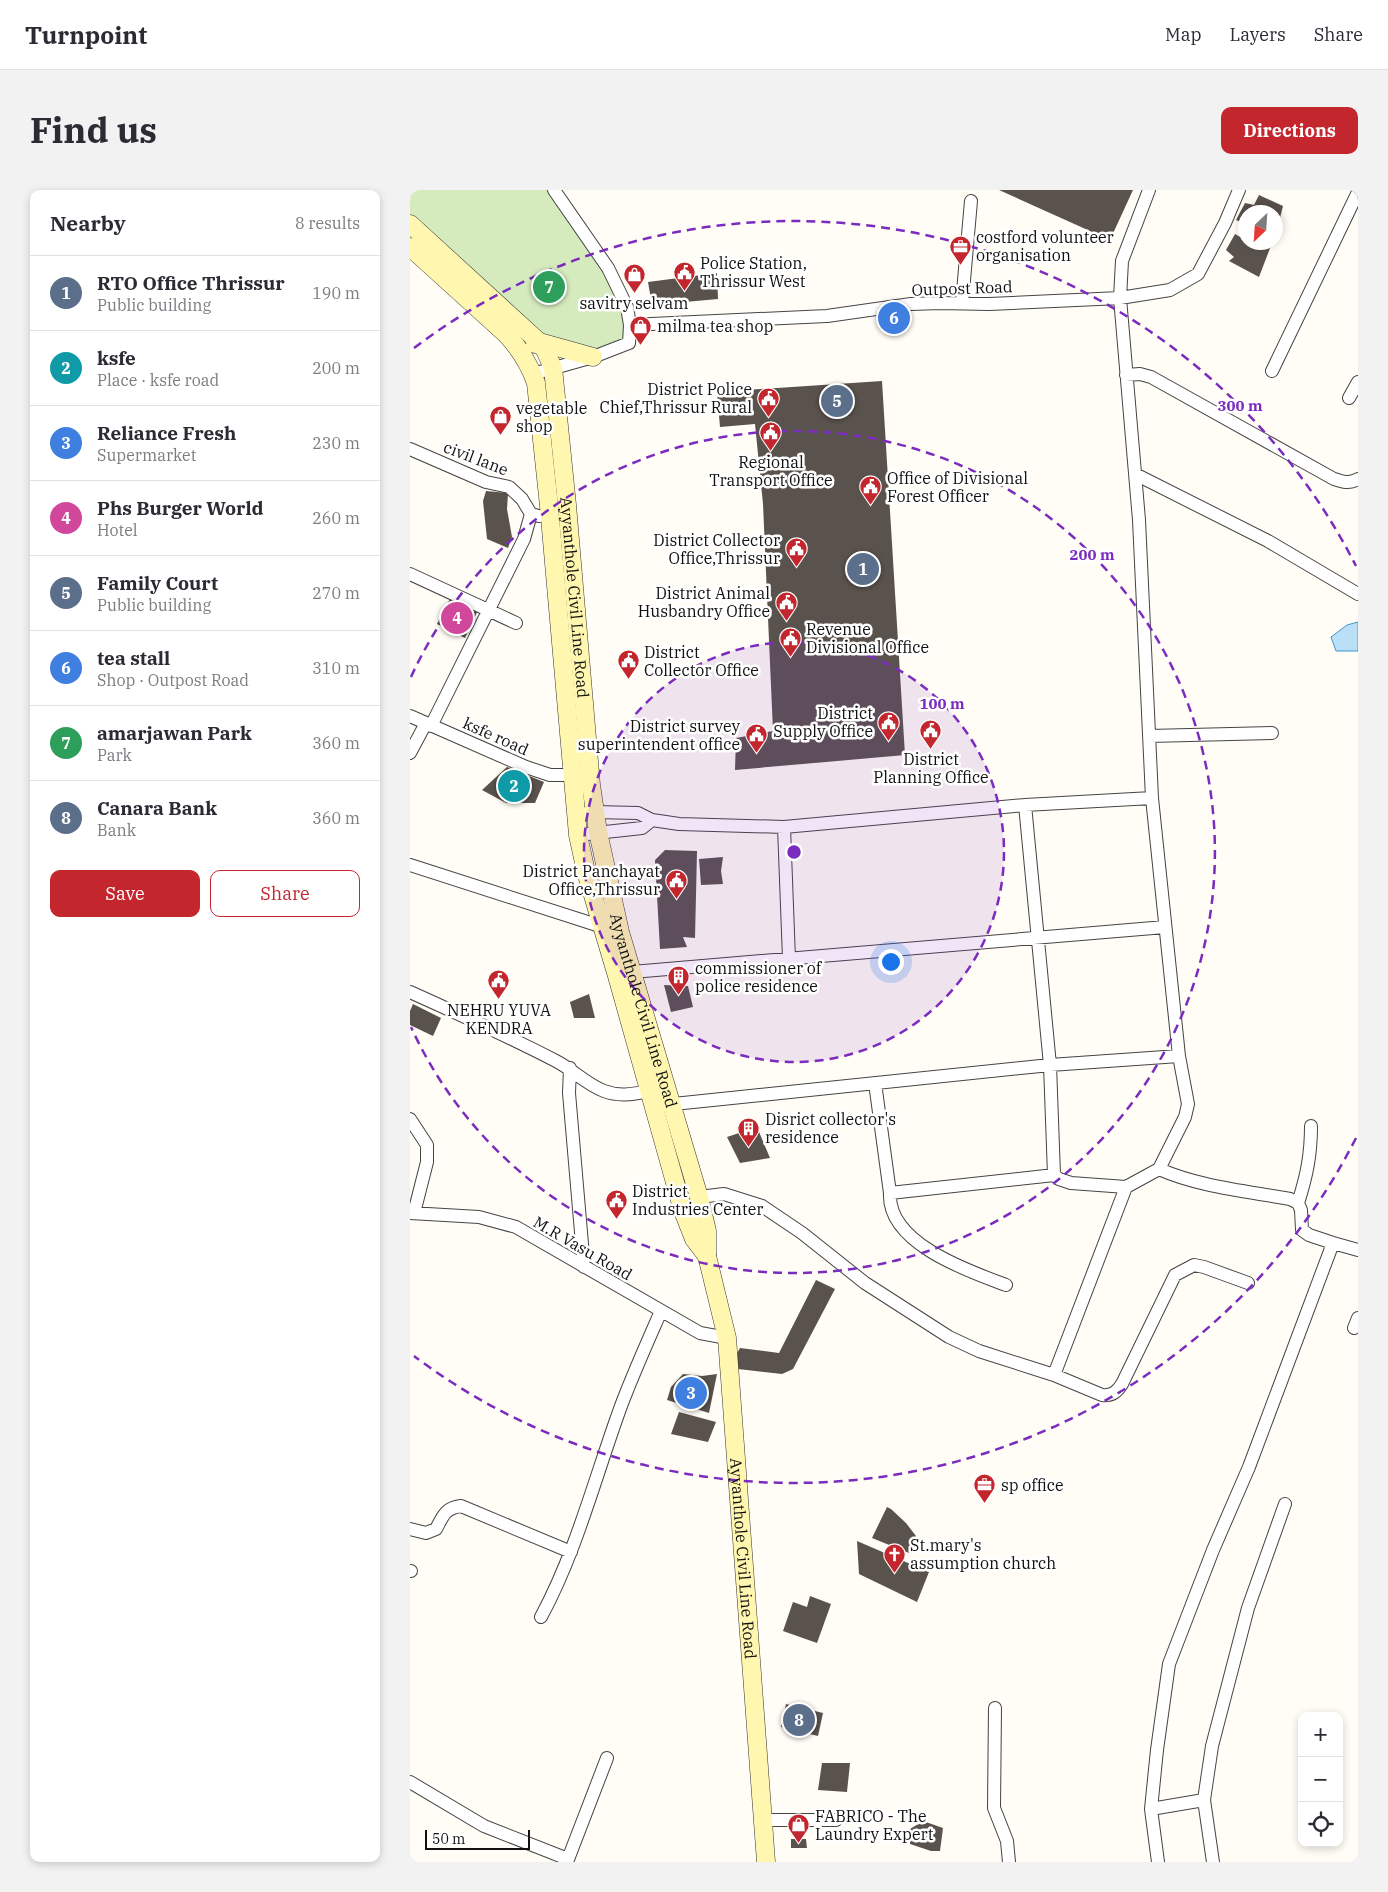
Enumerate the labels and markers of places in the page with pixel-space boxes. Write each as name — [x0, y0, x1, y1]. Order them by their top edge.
place label: costford volunteer organisation — [976, 227, 1114, 265]
office icon: costford volunteer organisation — [948, 234, 972, 265]
place label: Police Station, Thrissur West — [700, 253, 807, 291]
public building icon: Police Station, Thrissur West — [672, 260, 696, 291]
shop icon: savitry selvam — [622, 262, 646, 293]
pin: 7 — [533, 268, 565, 306]
place label: savitry selvam — [580, 293, 688, 313]
pin: 6 — [878, 299, 910, 337]
shop icon: milma tea shop — [629, 314, 653, 345]
place label: milma tea shop — [657, 316, 773, 336]
place label: District Police Chief,Thrissur Rural — [600, 379, 752, 417]
pin: 5 — [821, 382, 853, 420]
public building icon: District Police Chief,Thrissur Rural — [756, 386, 780, 417]
place label: vegetable shop — [516, 398, 587, 436]
shop icon: vegetable shop — [488, 405, 512, 436]
public building icon: Regional Transport Office — [759, 421, 783, 452]
place label: Regional Transport Office — [709, 452, 833, 490]
place label: Office of Divisional Forest Officer — [887, 468, 1028, 506]
public building icon: Office of Divisional Forest Officer — [859, 475, 883, 506]
place label: District Collector Office,Thrissur — [653, 530, 780, 568]
public building icon: District Collector Office,Thrissur — [784, 537, 808, 568]
pin: 1 — [847, 550, 879, 588]
place label: District Animal Husbandry Office — [638, 583, 770, 621]
public building icon: District Animal Husbandry Office — [774, 590, 798, 621]
pin: 4 — [441, 599, 473, 637]
place label: Revenue Divisional Office — [806, 619, 929, 657]
public building icon: Revenue Divisional Office — [778, 626, 802, 657]
place label: District Collector Office — [644, 642, 759, 680]
public building icon: District Collector Office — [616, 649, 640, 680]
place label: District Supply Office — [773, 703, 873, 741]
public building icon: District Supply Office — [877, 710, 901, 741]
place label: District survey superintendent office — [578, 716, 740, 754]
public building icon: District Planning Office — [919, 718, 943, 749]
public building icon: District survey superintendent office — [744, 723, 768, 754]
place label: District Planning Office — [873, 749, 989, 787]
pin: 2 — [498, 767, 530, 805]
centre of rings — [785, 843, 803, 861]
place label: District Panchayat Office,Thrissur — [522, 861, 660, 899]
public building icon: District Panchayat Office,Thrissur — [664, 868, 688, 899]
place label: commissioner of police residence — [695, 958, 823, 996]
building icon: commissioner of police residence — [667, 965, 691, 996]
public building icon: NEHRU YUVA KENDRA — [487, 969, 511, 1000]
place label: NEHRU YUVA KENDRA — [447, 1000, 551, 1038]
place label: Disrict collector's residence — [765, 1109, 896, 1147]
building icon: Disrict collector's residence — [737, 1116, 761, 1147]
place label: District Industries Center — [632, 1181, 763, 1219]
public building icon: District Industries Center — [604, 1188, 628, 1219]
pin: 3 — [675, 1374, 707, 1412]
office icon: sp office — [973, 1473, 997, 1504]
place label: sp office — [1001, 1475, 1064, 1495]
place label: St.mary's assumption church — [910, 1535, 1056, 1573]
church icon: St.mary's assumption church — [882, 1542, 906, 1573]
pin: 8 — [783, 1701, 815, 1739]
place label: FABRICO - The Laundry Expert — [815, 1806, 934, 1844]
shop icon: FABRICO - The Laundry Expert — [787, 1813, 811, 1844]

